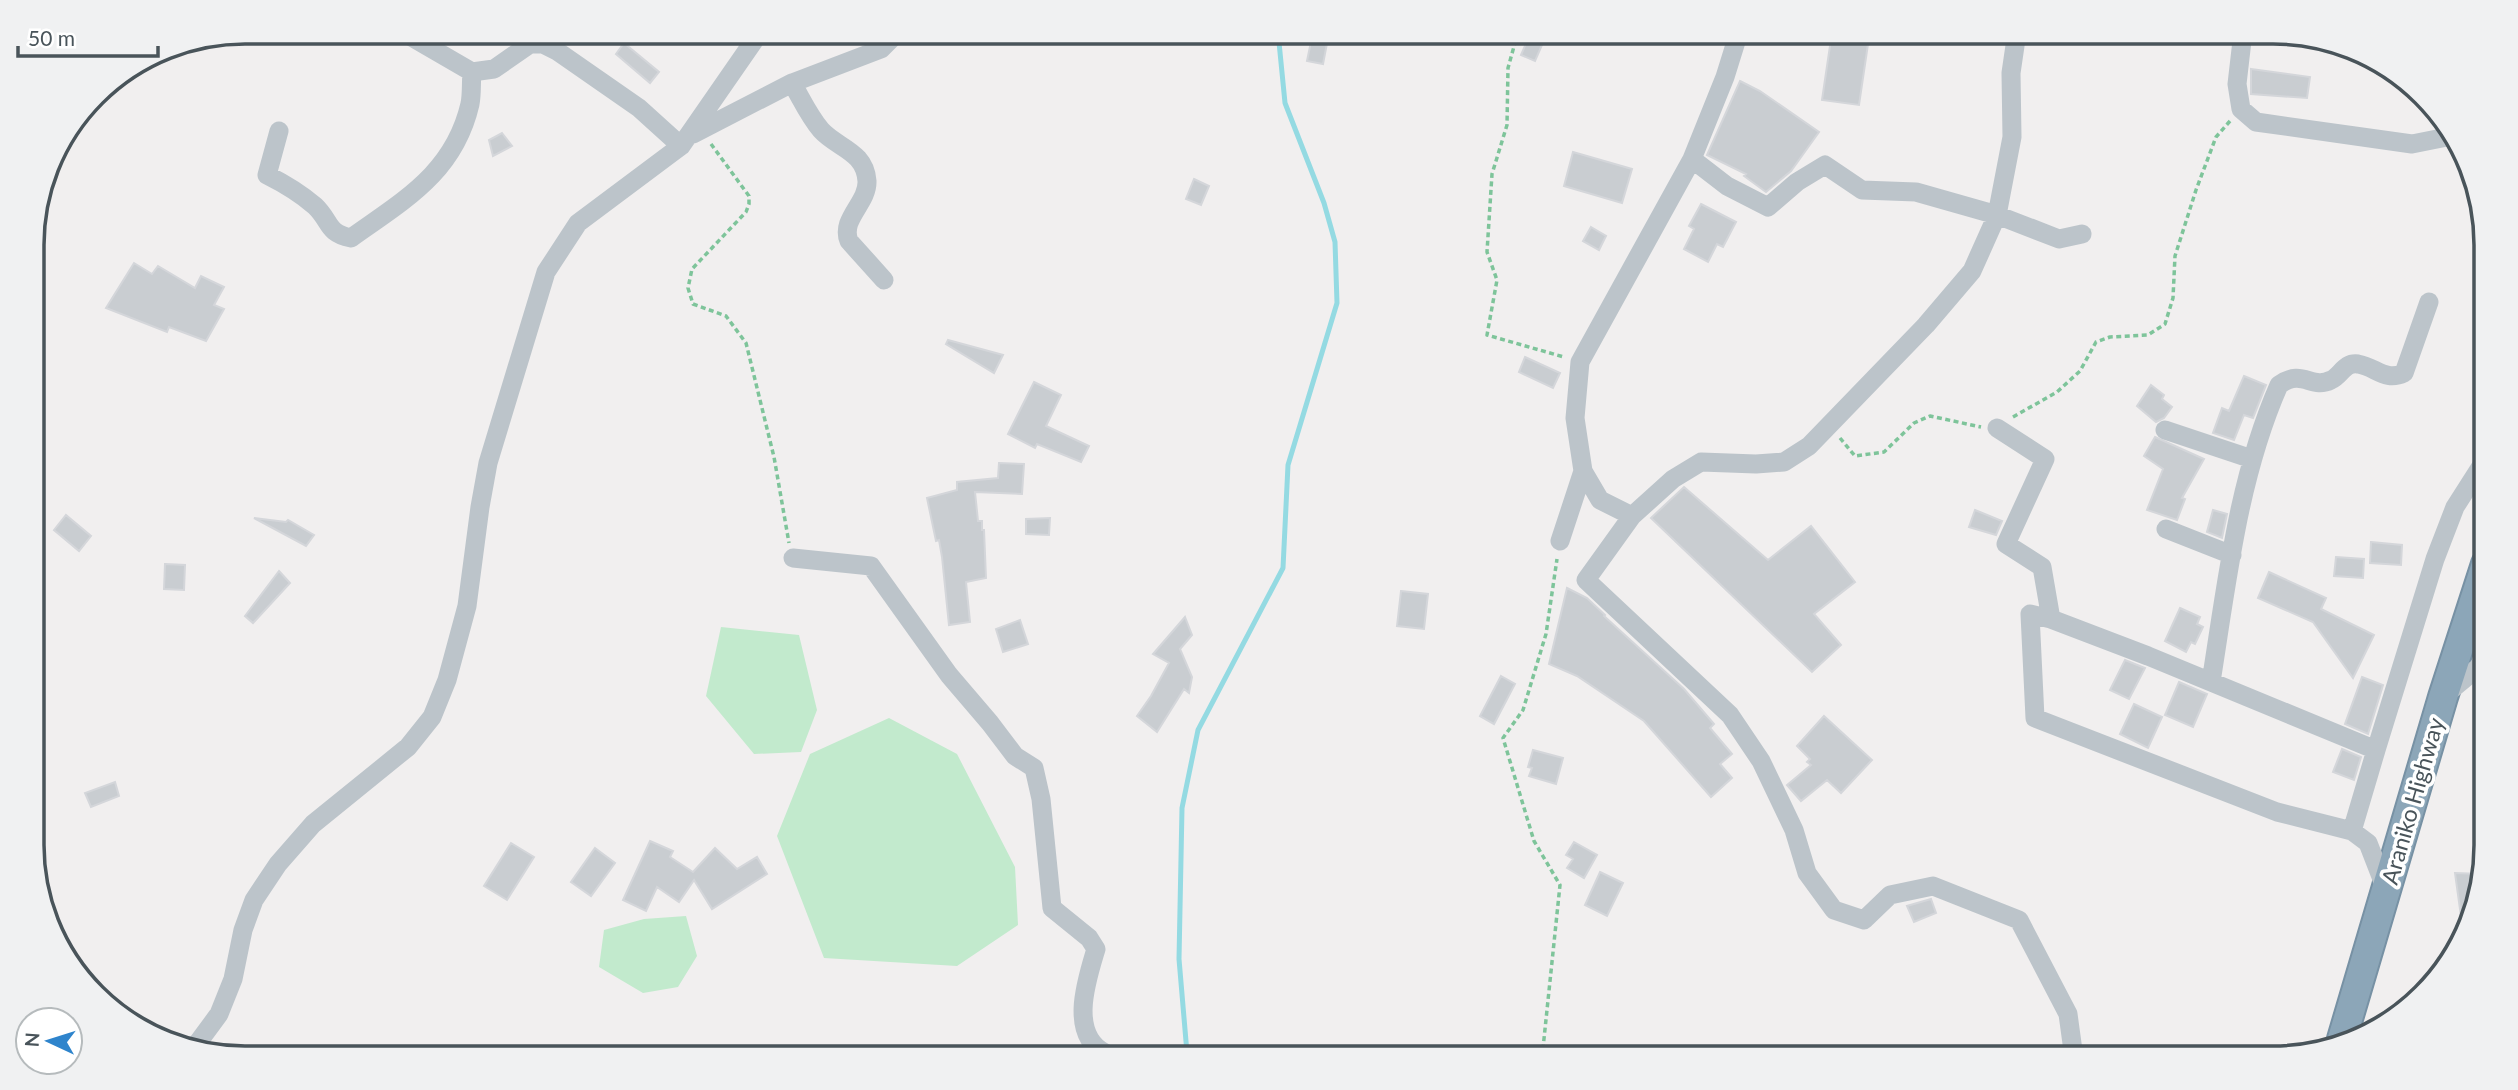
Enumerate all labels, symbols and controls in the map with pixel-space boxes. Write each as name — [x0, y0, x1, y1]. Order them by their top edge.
scale bar — [18, 14, 158, 58]
text: 50 m — [28, 25, 75, 50]
street label: Araniko Highway — [2375, 714, 2449, 887]
north arrow — [14, 1006, 84, 1076]
text: N — [20, 1032, 44, 1048]

